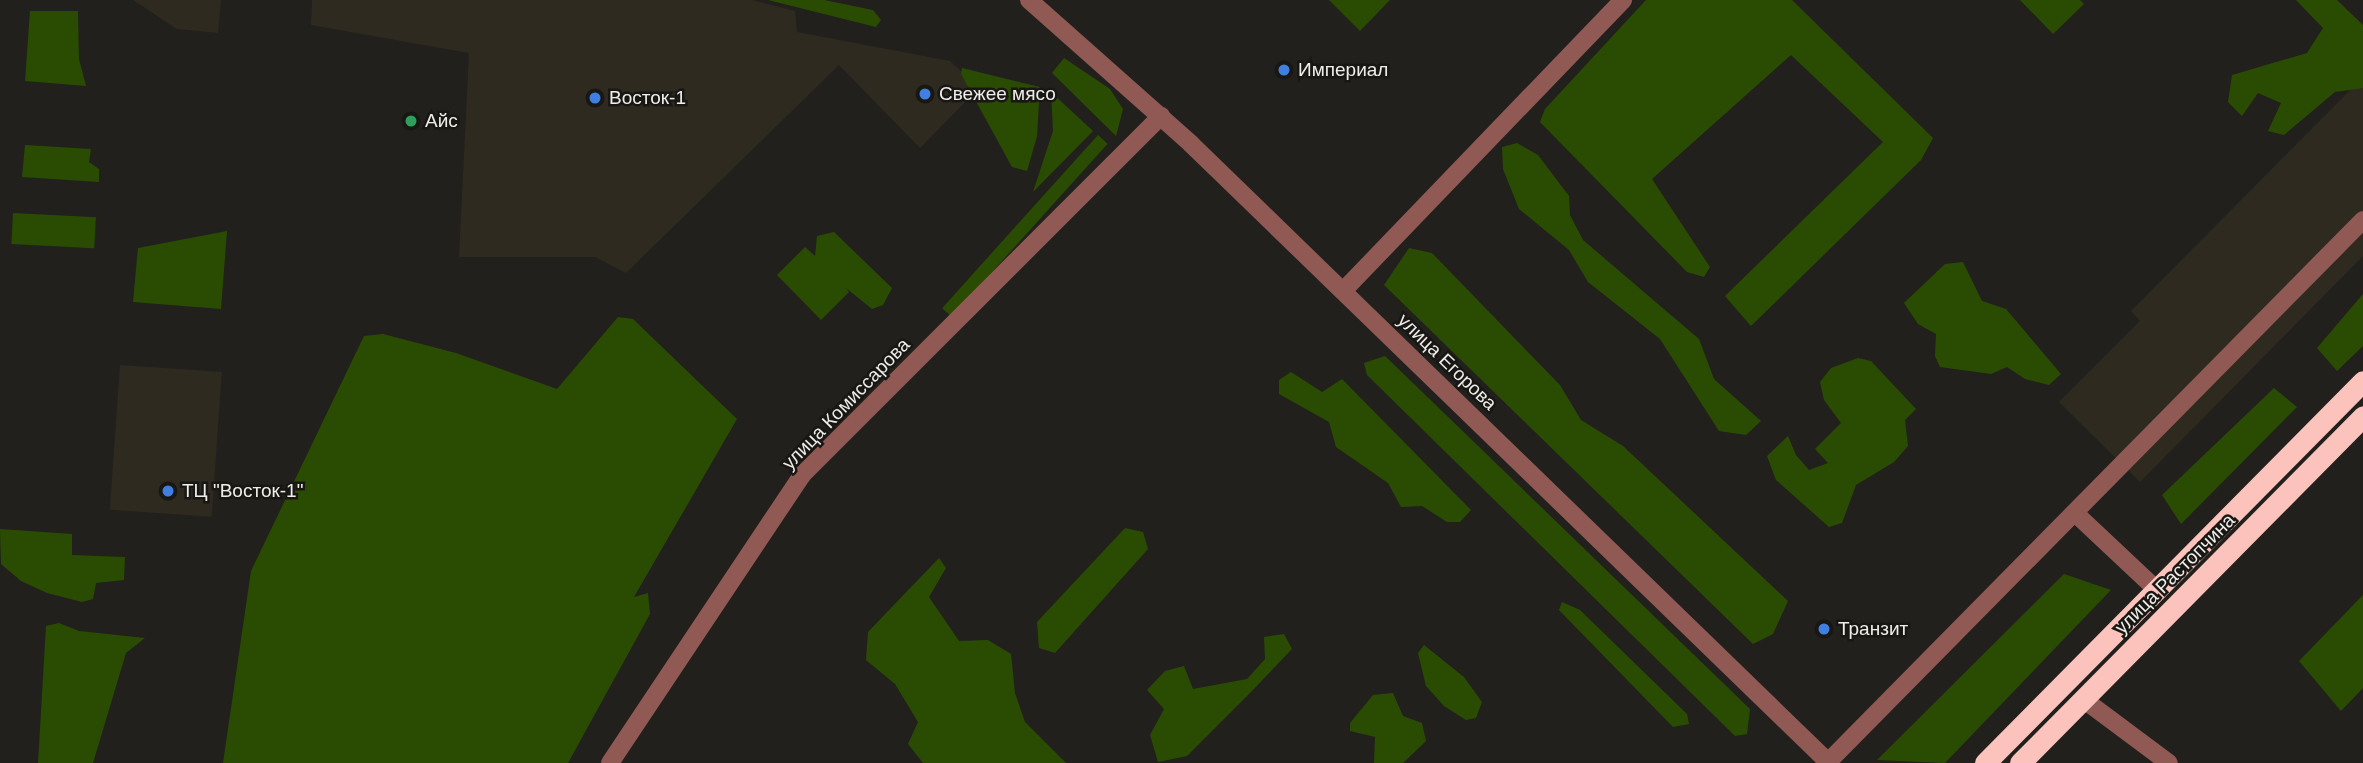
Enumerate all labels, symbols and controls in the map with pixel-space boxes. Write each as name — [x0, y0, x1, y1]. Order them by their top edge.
place label: Империал — [1298, 59, 1388, 81]
marker: Империал — [1276, 62, 1292, 78]
place label: Свежее мясо — [939, 83, 1056, 105]
marker: Свежее мясо — [917, 86, 933, 102]
place label: Восток-1 — [609, 87, 686, 109]
marker: Восток-1 — [587, 90, 603, 106]
place label: Айс — [425, 110, 458, 132]
marker: Айс — [403, 113, 419, 129]
street label: улица Егорова — [1393, 309, 1501, 415]
street label: улица Комиссарова — [777, 334, 915, 474]
place label: ТЦ "Восток-1" — [182, 480, 303, 502]
marker: ТЦ "Восток-1" — [160, 483, 176, 499]
street label: улица Растопчина — [2110, 509, 2240, 639]
place label: Транзит — [1838, 618, 1908, 640]
marker: Транзит — [1816, 621, 1832, 637]

